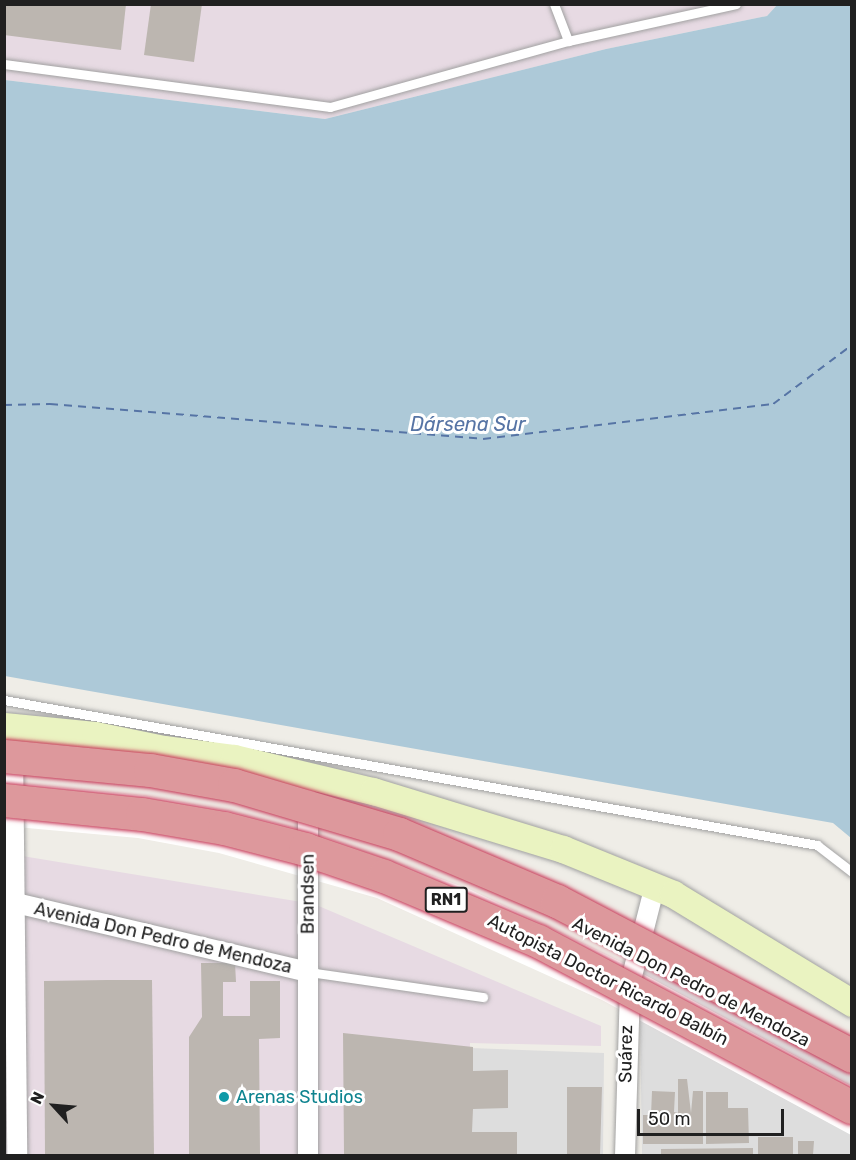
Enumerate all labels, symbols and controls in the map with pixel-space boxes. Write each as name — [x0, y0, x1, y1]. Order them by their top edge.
water label: Dársena Sur — [410, 412, 526, 436]
street label: Brandsen — [297, 854, 319, 934]
road number: RN1 — [424, 887, 468, 913]
street label: Avenida Don Pedro de Mendoza — [32, 898, 294, 978]
street label: Autopista Doctor Ricardo Balbín — [484, 910, 732, 1050]
street label: Avenida Don Pedro de Mendoza — [569, 913, 813, 1051]
street label: Suárez — [615, 1025, 637, 1083]
north arrow — [24, 1076, 84, 1136]
place label: Arenas Studios — [236, 1086, 363, 1108]
text: N — [26, 1089, 48, 1107]
marker: Arenas Studios — [217, 1090, 231, 1104]
scale bar — [640, 1097, 787, 1135]
text: 50 m — [648, 1108, 691, 1130]

